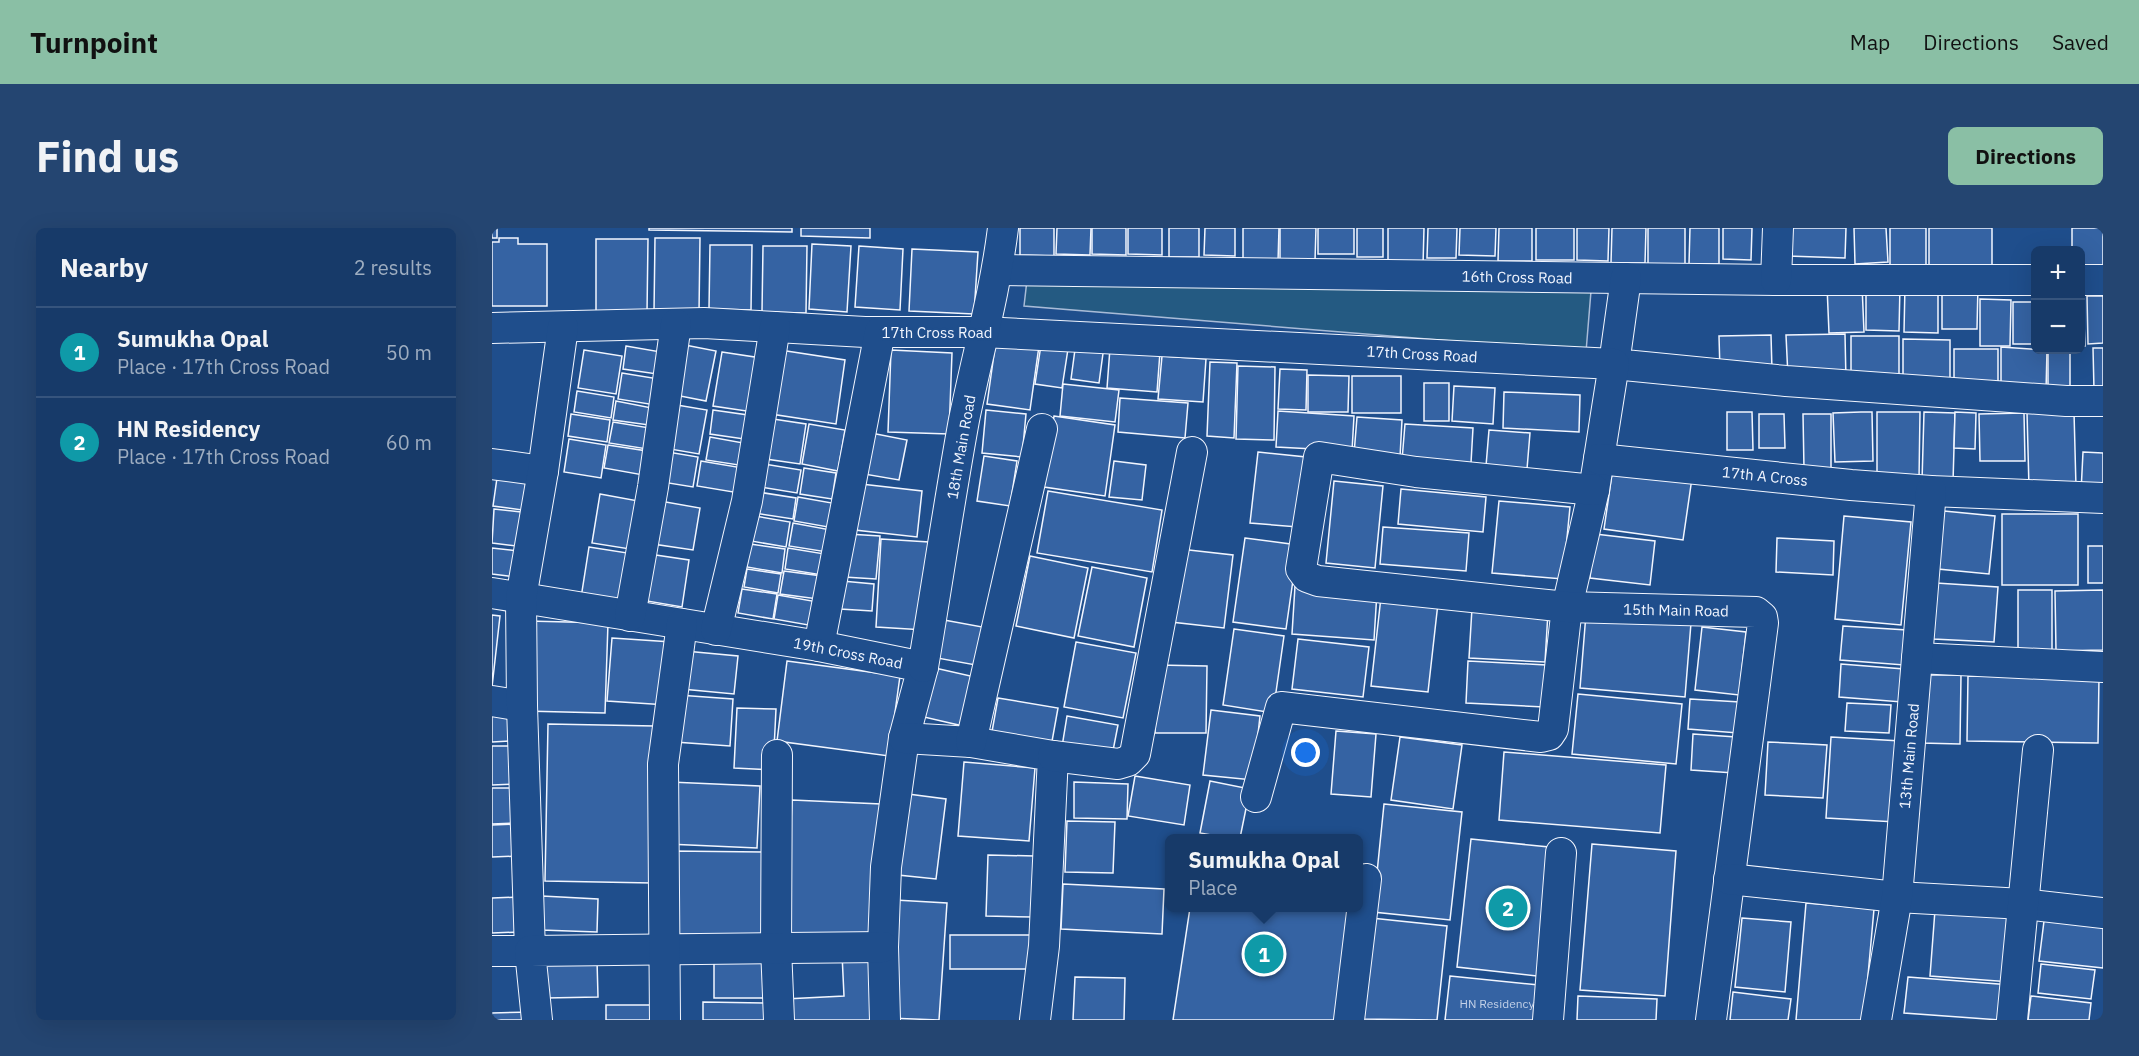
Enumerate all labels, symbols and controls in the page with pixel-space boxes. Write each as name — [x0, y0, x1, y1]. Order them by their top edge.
text: Turnpoint — [30, 24, 158, 61]
text: Map — [1850, 28, 1890, 56]
text: Directions — [1923, 28, 2019, 56]
text: Saved — [2052, 28, 2109, 56]
button: Directions — [1948, 127, 2103, 185]
text: Find us — [36, 129, 179, 184]
map controls — [2031, 246, 2085, 354]
button: + — [2031, 246, 2085, 300]
text: Nearby — [60, 250, 148, 284]
text: 2 results — [354, 254, 432, 281]
street label: 16th Cross Road — [1461, 267, 1573, 287]
button: − — [2031, 300, 2085, 354]
street label: 17th Cross Road — [881, 323, 993, 342]
text: Sumukha Opal — [117, 324, 268, 353]
text: 1 — [74, 339, 86, 366]
text: 50 m — [386, 339, 432, 366]
street label: 17th Cross Road — [1366, 342, 1478, 366]
text: Place · 17th Cross Road — [117, 353, 330, 380]
street label: 18th Main Road — [942, 393, 980, 501]
text: HN Residency — [117, 414, 260, 443]
text: 2 — [74, 429, 86, 456]
text: 60 m — [386, 429, 432, 456]
text: Place · 17th Cross Road — [117, 443, 330, 470]
street label: 17th A Cross — [1721, 462, 1809, 490]
street label: 15th Main Road — [1623, 600, 1729, 620]
street label: 19th Cross Road — [792, 633, 904, 673]
street label: 13th Main Road — [1895, 702, 1923, 810]
your location — [1291, 738, 1320, 767]
popup — [1165, 834, 1363, 912]
text: Sumukha Opal — [1188, 845, 1340, 874]
text: Place — [1188, 874, 1237, 901]
pin: 2 — [1488, 886, 1528, 930]
pin: 1 — [1244, 932, 1284, 976]
house number: HN Residency — [1459, 996, 1535, 1011]

